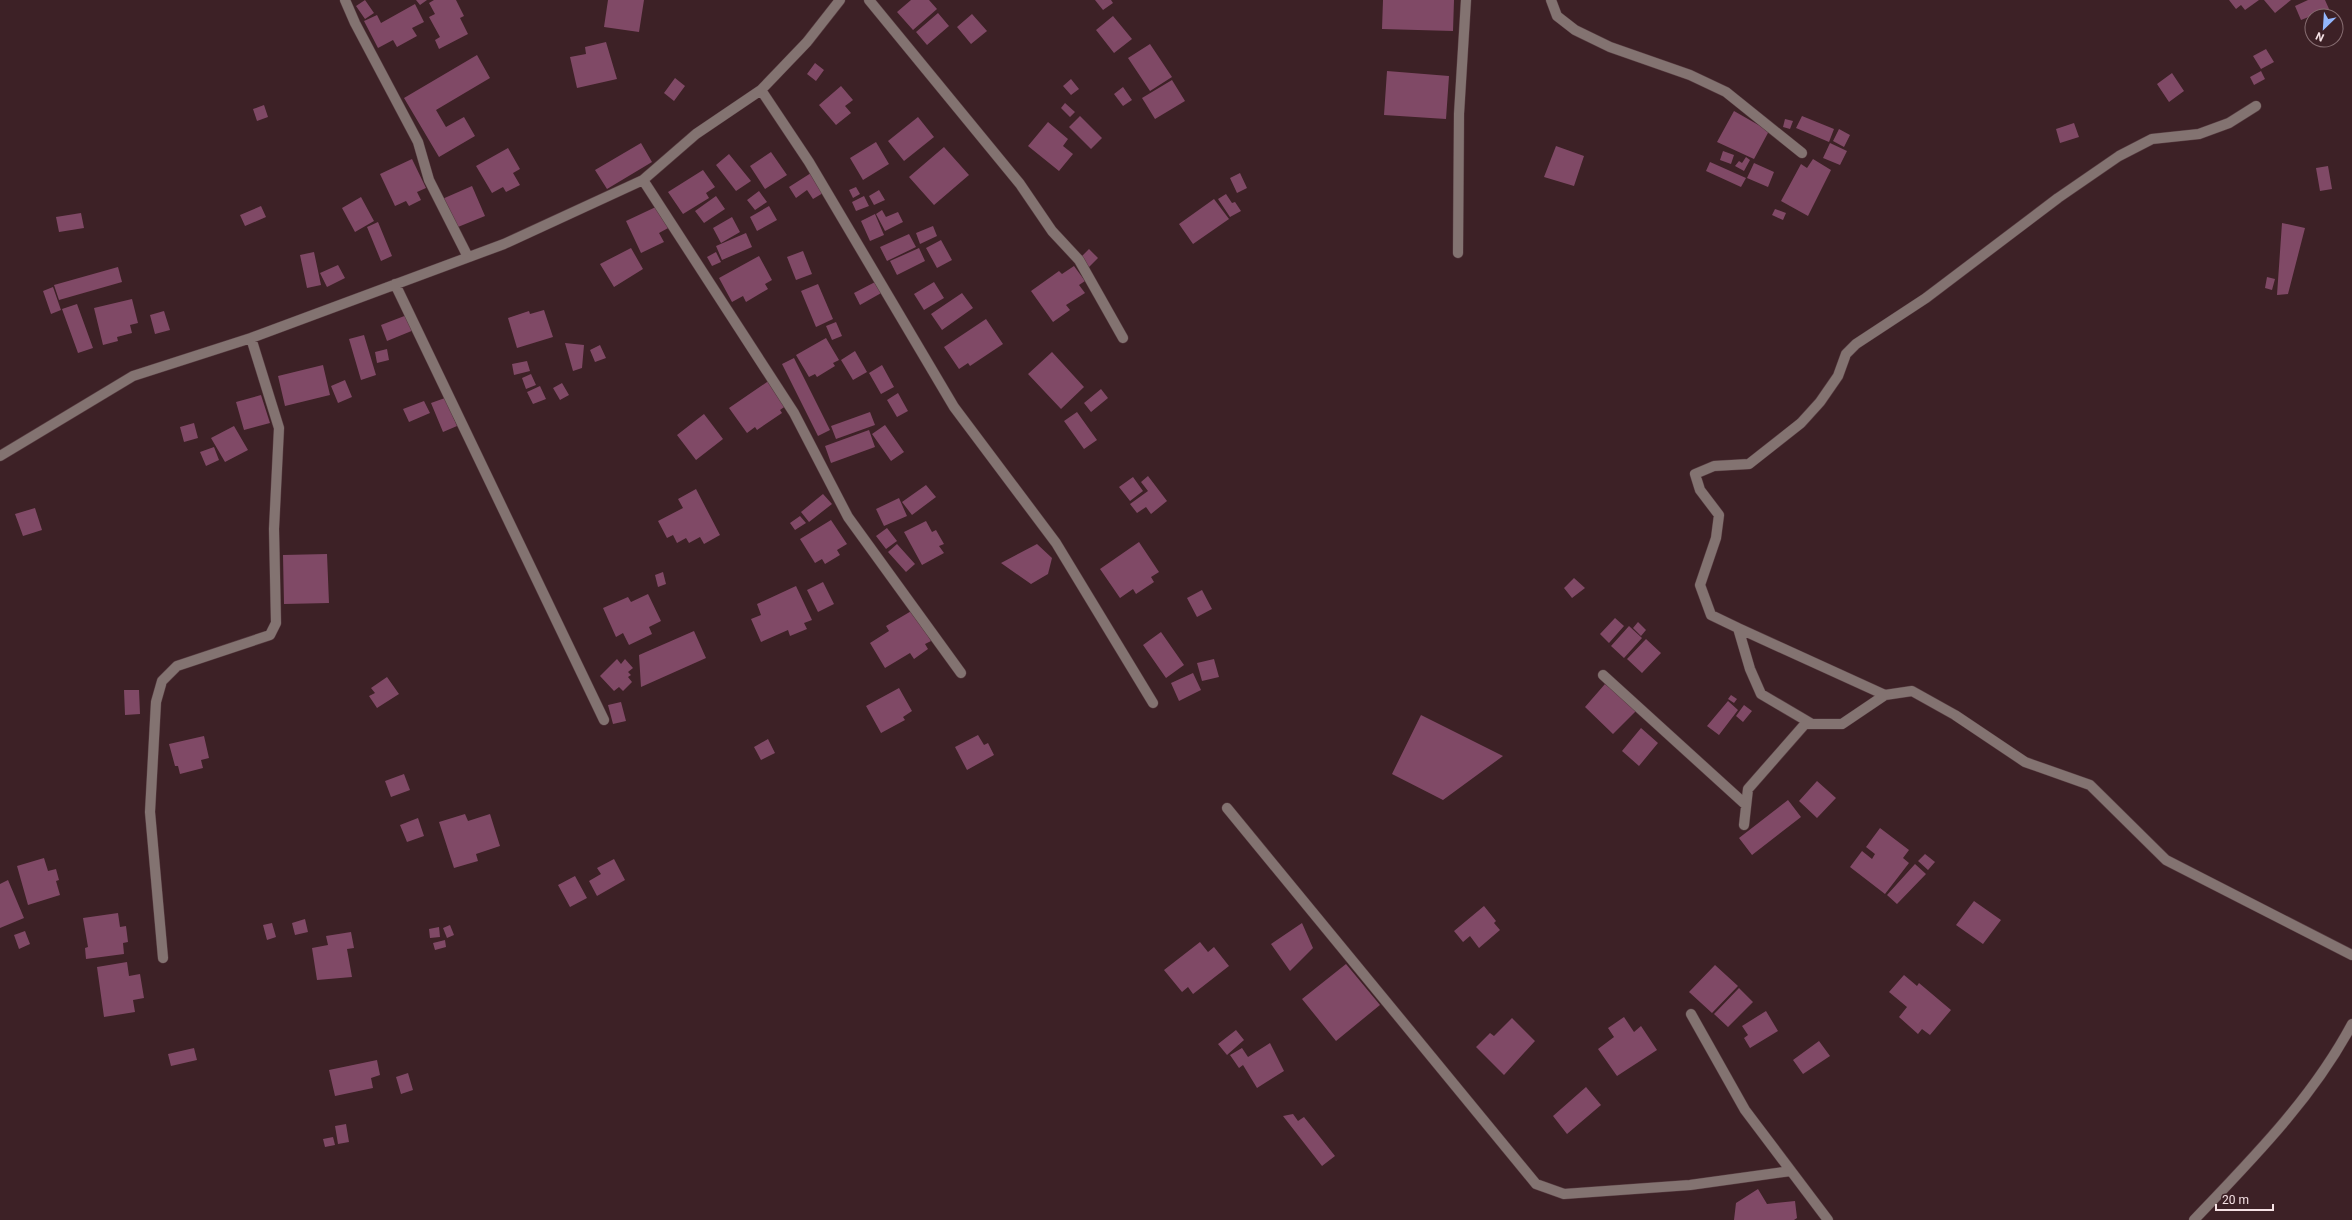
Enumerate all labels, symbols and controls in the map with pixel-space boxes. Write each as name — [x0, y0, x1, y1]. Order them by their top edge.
north arrow — [2304, 8, 2344, 48]
text: N — [2314, 29, 2326, 44]
scale bar — [2216, 1186, 2273, 1212]
text: 20 m — [2222, 1193, 2249, 1207]

